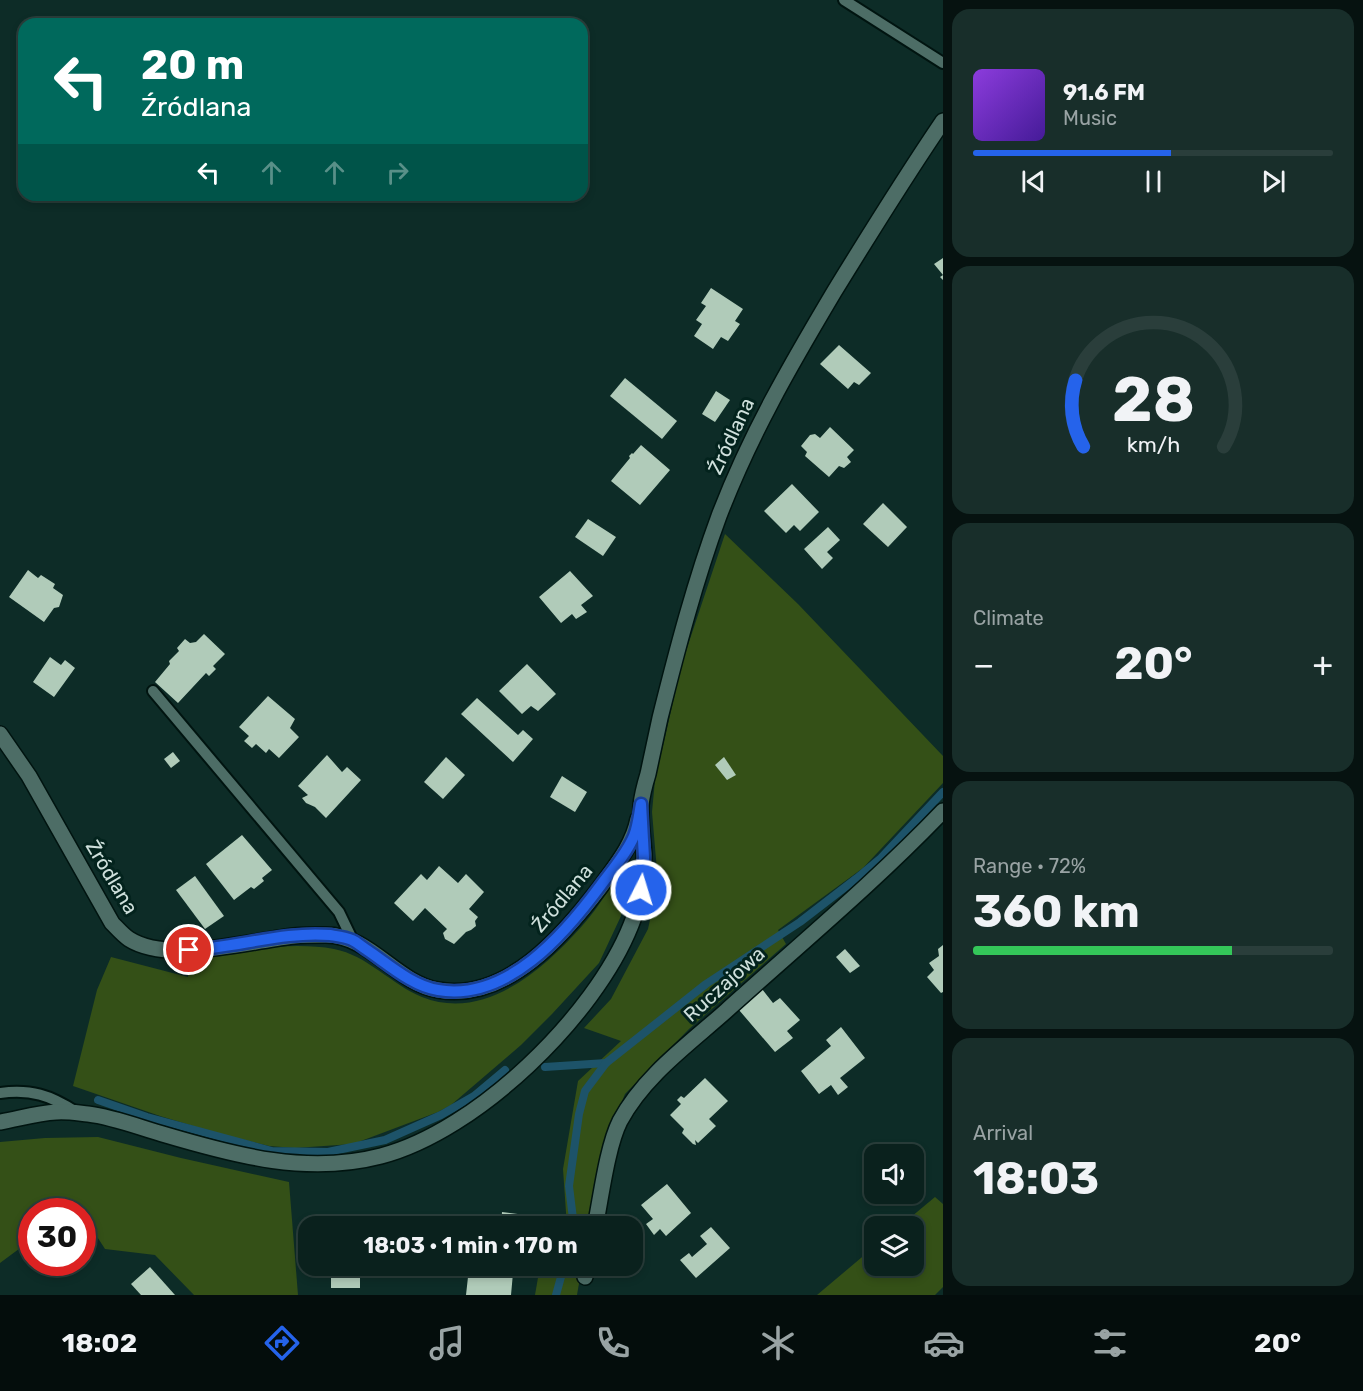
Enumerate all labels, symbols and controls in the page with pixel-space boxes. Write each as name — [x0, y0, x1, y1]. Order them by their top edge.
text: 20 m — [141, 40, 244, 90]
icon: left — [42, 42, 120, 120]
text: 91.6 FM — [1063, 79, 1145, 106]
text: Źródlana — [141, 91, 251, 123]
text: Music — [1063, 106, 1117, 130]
icon: left — [192, 156, 225, 189]
icon: ahead — [255, 156, 288, 189]
icon: ahead — [318, 156, 351, 189]
icon: right — [381, 156, 414, 189]
icon: previous — [1017, 165, 1050, 198]
icon: pause — [1137, 165, 1170, 198]
icon: next — [1257, 165, 1290, 198]
text: 28 — [1112, 363, 1194, 437]
street label: Źródlana — [703, 394, 759, 478]
text: km/h — [1126, 433, 1180, 458]
text: Climate — [973, 606, 1044, 630]
text: 20° — [1114, 637, 1193, 690]
text: − — [973, 645, 994, 684]
text: + — [1312, 645, 1333, 684]
street label: Źródlana — [81, 836, 143, 918]
text: Range · 72% — [973, 854, 1086, 878]
position arrow — [609, 858, 673, 922]
street label: Źródlana — [527, 859, 597, 937]
text: 360 km — [973, 885, 1140, 938]
pin — [163, 924, 214, 975]
icon: arrive — [172, 933, 205, 966]
street label: Ruczajowa — [679, 941, 769, 1027]
text: Arrival — [973, 1121, 1033, 1145]
map controls — [864, 1144, 924, 1276]
button: sound — [864, 1144, 924, 1204]
text: 18:03 — [973, 1152, 1099, 1205]
speed limit sign: 30 — [18, 1198, 96, 1276]
button: layers — [864, 1216, 924, 1276]
text: 18:03 · 1 min · 170 m — [363, 1232, 578, 1259]
icon: directions — [261, 1322, 303, 1364]
icon: music — [426, 1322, 468, 1364]
icon: phone — [592, 1322, 634, 1364]
icon: climate — [757, 1322, 799, 1364]
icon: car — [923, 1322, 965, 1364]
icon: filters — [1089, 1322, 1131, 1364]
text: 18:02 — [62, 1327, 137, 1359]
text: 20° — [1254, 1327, 1301, 1359]

